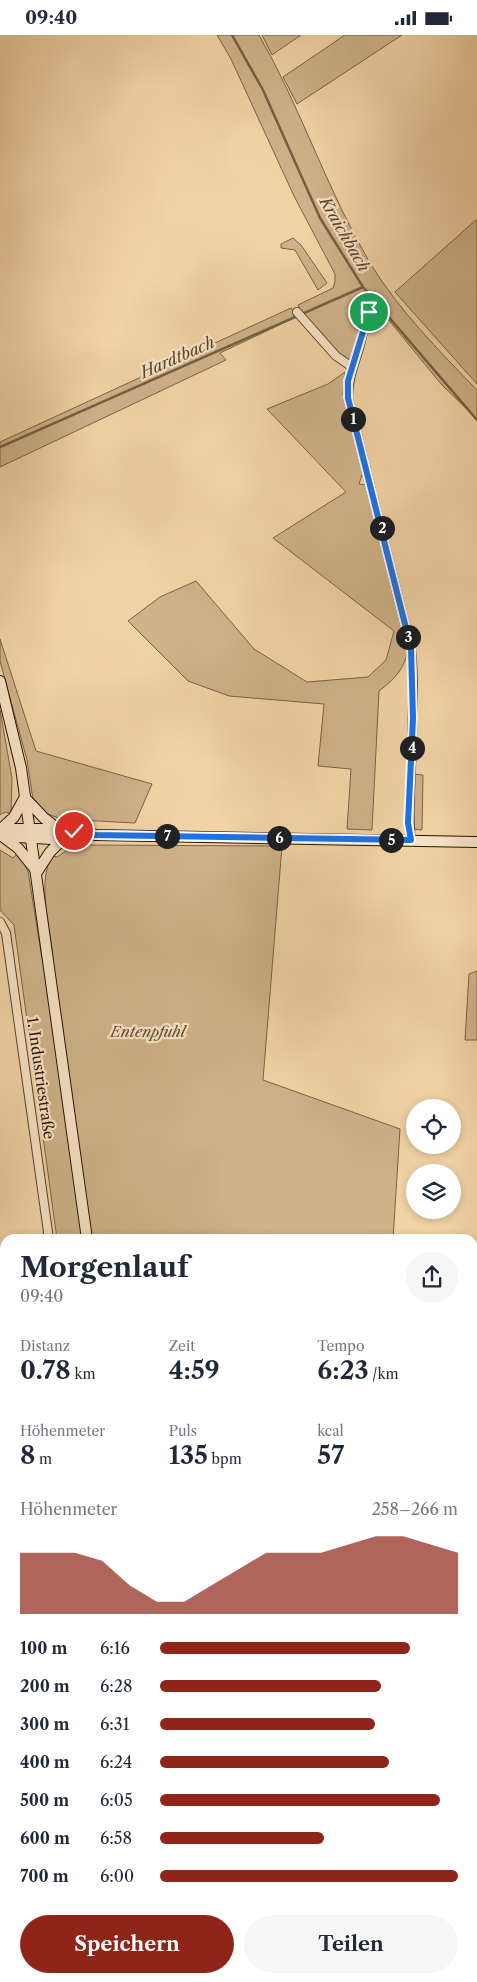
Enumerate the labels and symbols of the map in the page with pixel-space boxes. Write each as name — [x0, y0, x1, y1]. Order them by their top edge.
water label: Kraichbach — [315, 191, 374, 275]
pin — [348, 291, 390, 333]
water label: Hardtbach — [135, 332, 217, 383]
pin: 1 — [340, 407, 366, 431]
pin: 2 — [370, 515, 394, 541]
pin: 3 — [396, 625, 420, 649]
pin: 4 — [400, 735, 424, 761]
pin — [53, 810, 95, 852]
pin: 7 — [154, 823, 180, 849]
pin: 6 — [266, 825, 292, 851]
pin: 5 — [378, 827, 404, 853]
street label: 1. Industriestraße — [23, 1016, 59, 1140]
park label: Entenpfuhl — [109, 1022, 188, 1041]

